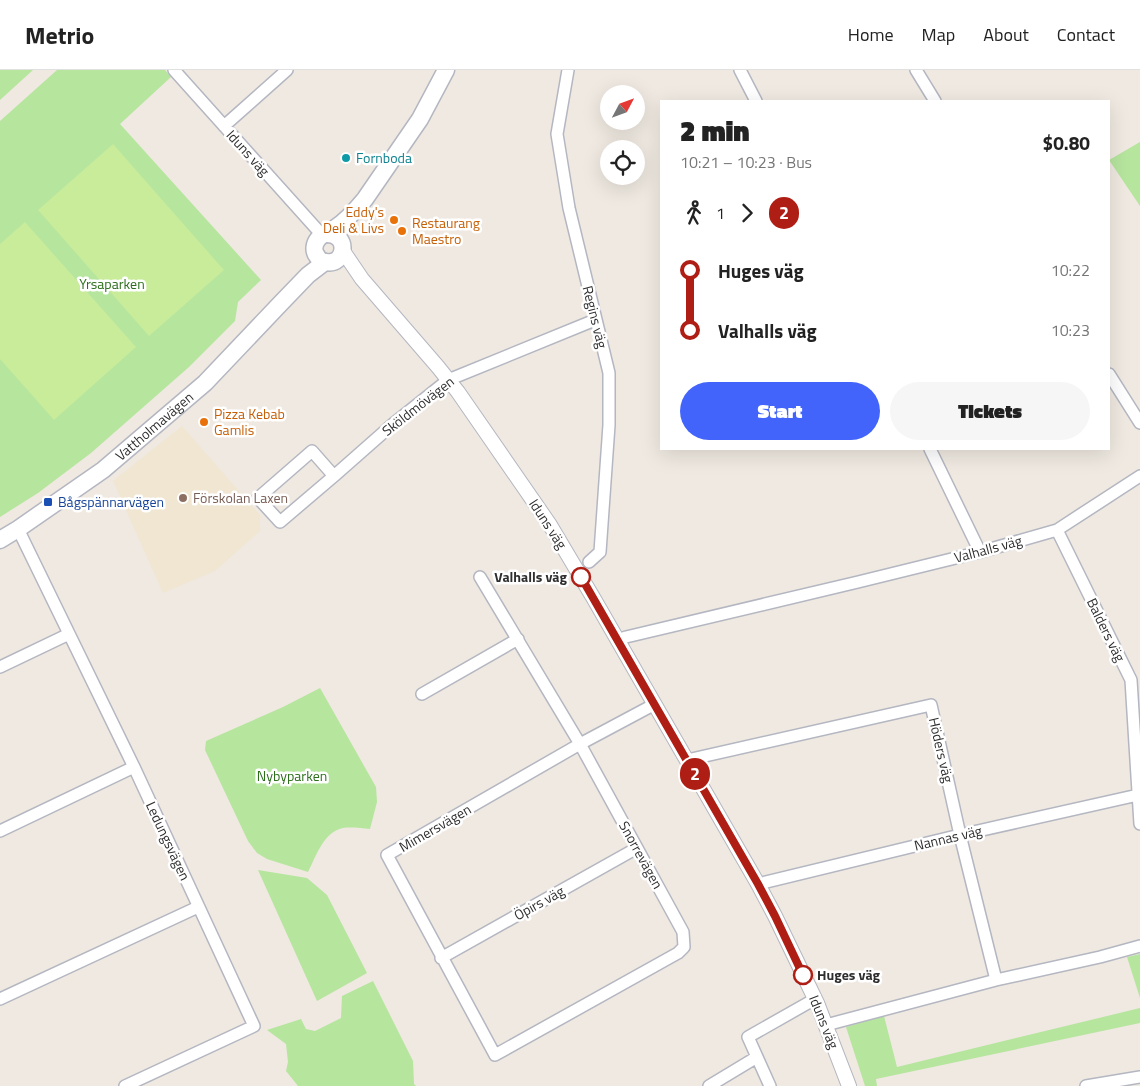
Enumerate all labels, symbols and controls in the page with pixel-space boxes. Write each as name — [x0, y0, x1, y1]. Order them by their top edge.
text: Metrio — [25, 17, 94, 53]
text: Home — [848, 21, 894, 48]
text: Map — [922, 21, 955, 48]
text: About — [983, 21, 1029, 48]
text: Contact — [1057, 21, 1115, 48]
north arrow — [600, 85, 645, 130]
map controls — [600, 85, 645, 185]
text: 2 min — [680, 109, 750, 152]
street label: Iduns väg — [222, 125, 275, 181]
text: $0.80 — [1043, 128, 1090, 157]
button: locate — [600, 140, 645, 185]
place label: Fornboda — [356, 147, 412, 168]
text: 10:21 – 10:23 · Bus — [680, 150, 812, 174]
marker: Fornboda — [340, 152, 352, 164]
icon: walk — [680, 199, 708, 227]
icon: forward — [733, 199, 761, 227]
text: 2 — [779, 199, 789, 226]
place label: Eddy's Deli & Livs — [323, 201, 384, 238]
text: 1 — [716, 201, 725, 225]
place label: Restaurang Maestro — [412, 212, 480, 249]
marker: Eddy's Deli & Livs — [388, 214, 400, 226]
marker: Restaurang Maestro — [396, 225, 408, 237]
text: Huges väg — [718, 256, 804, 285]
text: 10:22 — [1051, 258, 1090, 282]
park label: Yrsaparken — [79, 273, 145, 294]
street label: Regins väg — [578, 283, 613, 350]
text: Valhalls väg — [718, 316, 817, 345]
text: 10:23 — [1051, 318, 1090, 342]
street label: Sköldmövägen — [377, 371, 458, 441]
button: Start — [680, 382, 880, 440]
button: Tickets — [890, 382, 1090, 440]
street label: Vattholmavägen — [110, 386, 198, 465]
place label: Pizza Kebab Gamlis — [214, 403, 285, 440]
marker: Pizza Kebab Gamlis — [198, 416, 210, 428]
place label: Förskolan Laxen — [193, 487, 288, 508]
place label: Bågspännarvägen — [58, 491, 164, 512]
marker: Förskolan Laxen — [177, 492, 189, 504]
street label: Iduns väg — [524, 494, 573, 553]
marker: Bågspännarvägen — [42, 496, 54, 508]
street label: Valhalls väg — [952, 529, 1024, 568]
place label: Valhalls väg — [494, 566, 568, 587]
marker: Valhalls väg — [571, 567, 591, 587]
street label: Balders väg — [1082, 594, 1131, 665]
street label: Höders väg — [924, 715, 959, 785]
line badge: 2 — [679, 758, 711, 790]
text: 2 — [690, 760, 700, 787]
park label: Nybyparken — [257, 765, 327, 786]
street label: Ledungsvägen — [141, 798, 196, 884]
street label: Mimersvägen — [395, 798, 475, 857]
street label: Snorrevägen — [614, 817, 669, 892]
street label: Nannas väg — [912, 820, 984, 855]
street label: Öpirs väg — [510, 880, 568, 925]
place label: Huges väg — [817, 964, 881, 985]
marker: Huges väg — [793, 965, 813, 985]
street label: Iduns väg — [804, 992, 845, 1052]

